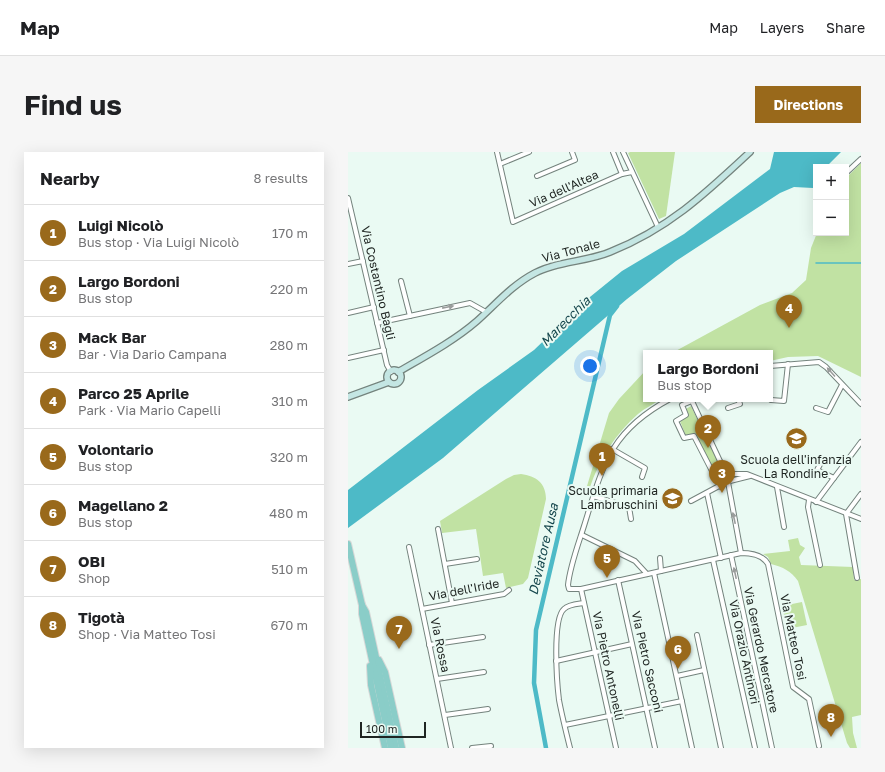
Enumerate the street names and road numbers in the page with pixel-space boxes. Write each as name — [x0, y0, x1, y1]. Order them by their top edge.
street label: Via dell'Altea — [527, 167, 601, 210]
street label: Via Costantino Bagli — [358, 224, 399, 341]
street label: Via Tonale — [540, 236, 602, 265]
street label: Via dell'Iride — [428, 575, 500, 604]
street label: Via Gerardo Mercatore — [741, 585, 782, 714]
street label: Via Matteo Tosi — [777, 592, 810, 681]
street label: Via Orazio Antinori — [726, 598, 763, 706]
street label: Via Pietro Antonelli — [590, 610, 627, 722]
street label: Via Pietro Sacconi — [628, 610, 666, 714]
street label: Via Rossa — [427, 616, 454, 674]

